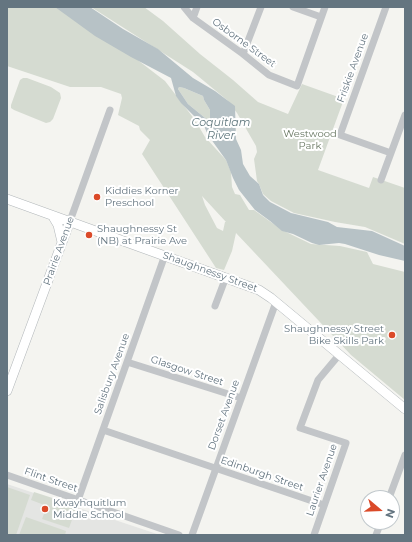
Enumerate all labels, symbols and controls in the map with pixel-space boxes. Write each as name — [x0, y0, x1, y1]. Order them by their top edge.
street label: Osborne Street — [210, 16, 278, 70]
street label: Friskie Avenue — [335, 32, 371, 104]
water label: Coquitlam River — [192, 116, 250, 142]
park label: Westwood Park — [283, 128, 337, 152]
place label: Kiddies Korner Preschool — [105, 185, 178, 208]
marker: Kiddies Korner Preschool — [92, 192, 102, 202]
street label: Prairie Avenue — [41, 215, 77, 287]
place label: Shaughnessy St (NB) at Prairie Ave — [97, 223, 187, 246]
marker: Shaughnessy St (NB) at Prairie Ave — [84, 230, 94, 240]
street label: Shaughnessy Street — [161, 249, 259, 295]
place label: Shaughnessy Street Bike Skills Park — [284, 323, 384, 346]
marker: Shaughnessy Street Bike Skills Park — [387, 330, 397, 340]
street label: Salisbury Avenue — [92, 332, 132, 416]
street label: Glasgow Street — [149, 354, 225, 388]
street label: Dorset Avenue — [206, 378, 242, 452]
street label: Laurier Avenue — [304, 442, 340, 518]
street label: Edinburgh Street — [219, 454, 305, 494]
street label: Flint Street — [23, 465, 79, 495]
north arrow — [360, 490, 400, 530]
place label: Kwayhquitlum Middle School — [53, 497, 126, 520]
marker: Kwayhquitlum Middle School — [40, 504, 50, 514]
text: N — [382, 507, 398, 520]

